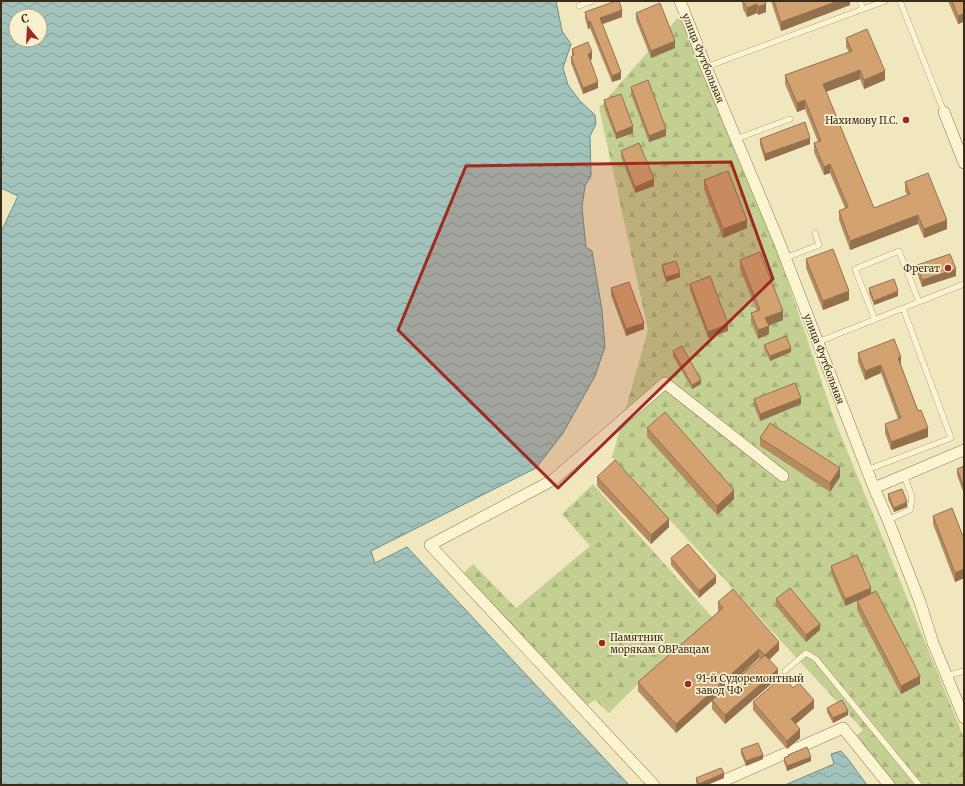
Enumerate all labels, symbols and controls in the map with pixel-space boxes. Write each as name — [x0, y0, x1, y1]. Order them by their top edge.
north arrow — [8, 8, 48, 48]
text: С — [19, 11, 31, 26]
street label: улица Футбольная — [679, 11, 727, 105]
place label: Нахимову П.С. — [825, 114, 898, 127]
marker: Нахимову П.С. — [901, 115, 911, 125]
place label: Фрегат — [903, 262, 940, 275]
marker: Фрегат — [943, 263, 953, 273]
street label: улица Футбольная — [801, 312, 847, 406]
place label: Памятник морякам ОВРавцам — [610, 631, 709, 656]
marker: Памятник морякам ОВРавцам — [597, 638, 607, 648]
place label: 91-й Судоремонтный завод ЧФ — [696, 672, 804, 697]
marker: 91-й Судоремонтный завод ЧФ — [683, 679, 693, 689]

